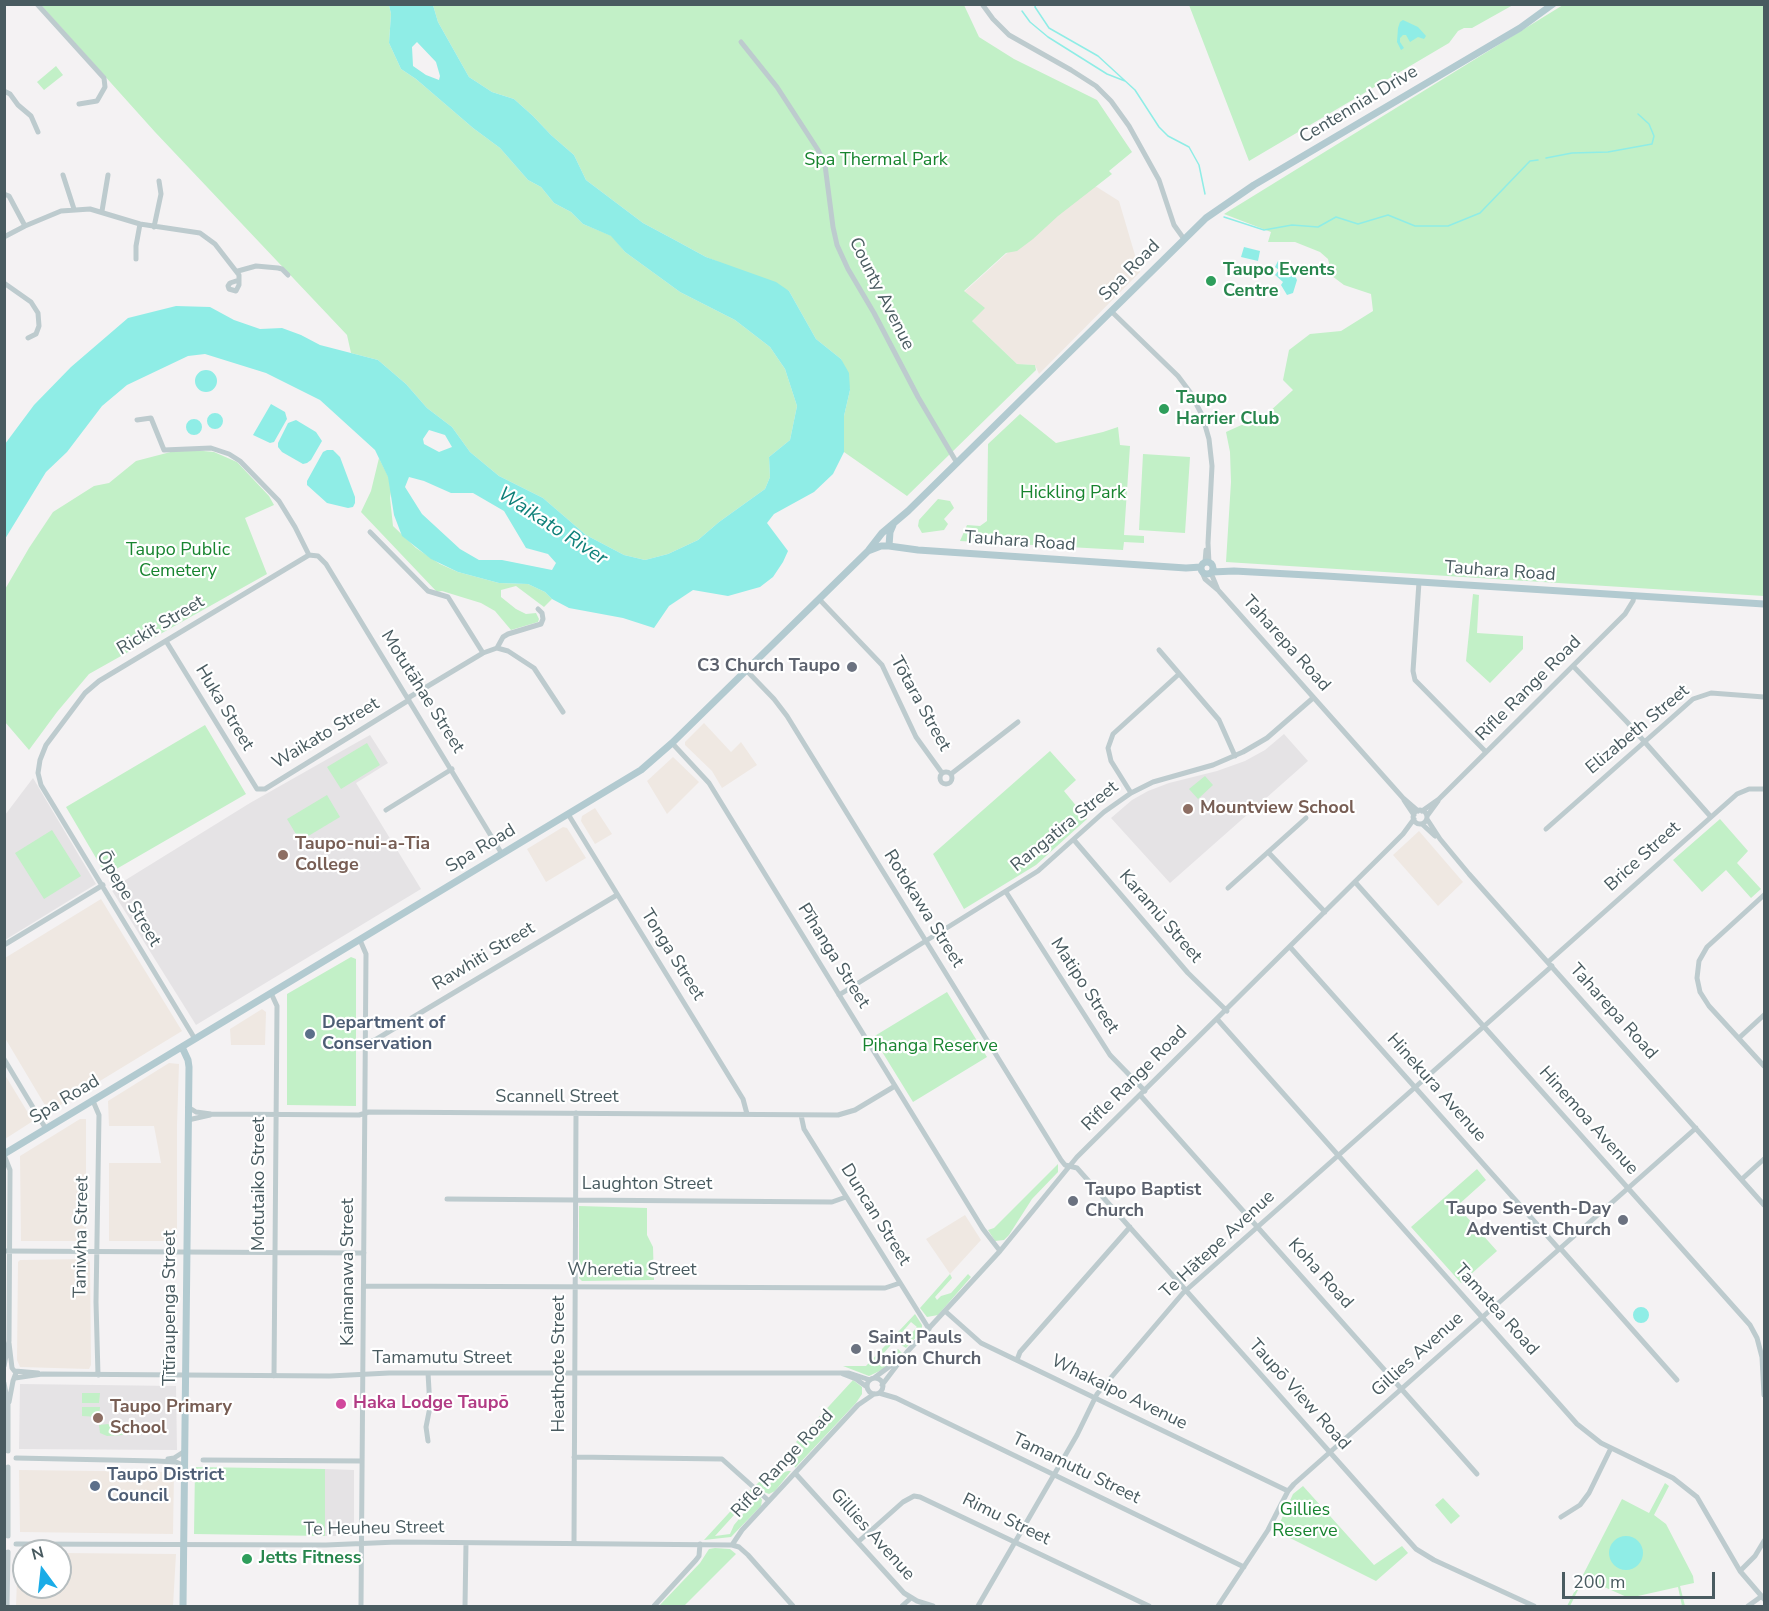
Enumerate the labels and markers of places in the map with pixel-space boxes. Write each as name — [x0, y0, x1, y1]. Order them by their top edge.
place label: Taupo Events Centre — [1223, 260, 1335, 302]
marker: Taupo Events Centre — [1204, 274, 1218, 288]
place label: Taupo Harrier Club — [1176, 388, 1279, 430]
marker: Taupo Harrier Club — [1157, 402, 1171, 416]
place label: C3 Church Taupo — [697, 656, 840, 678]
marker: C3 Church Taupo — [845, 660, 859, 674]
place label: Mountview School — [1200, 798, 1355, 820]
marker: Mountview School — [1181, 802, 1195, 816]
place label: Taupo-nui-a-Tia College — [295, 834, 430, 876]
marker: Taupo-nui-a-Tia College — [276, 848, 290, 862]
place label: Department of Conservation — [322, 1013, 445, 1056]
marker: Department of Conservation — [303, 1027, 317, 1041]
place label: Taupo Baptist Church — [1085, 1180, 1201, 1222]
marker: Taupo Baptist Church — [1066, 1194, 1080, 1208]
place label: Taupo Seventh-Day Adventist Church — [1446, 1199, 1611, 1242]
marker: Taupo Seventh-Day Adventist Church — [1616, 1213, 1630, 1227]
place label: Saint Pauls Union Church — [868, 1328, 981, 1370]
marker: Saint Pauls Union Church — [849, 1342, 863, 1356]
place label: Haka Lodge Taupō — [353, 1393, 509, 1415]
place label: Taupo Primary School — [110, 1397, 232, 1440]
marker: Haka Lodge Taupō — [334, 1397, 348, 1411]
marker: Taupo Primary School — [91, 1411, 105, 1425]
place label: Taupō District Council — [107, 1465, 224, 1508]
marker: Taupō District Council — [88, 1479, 102, 1493]
place label: Jetts Fitness — [259, 1548, 362, 1570]
marker: Jetts Fitness — [240, 1552, 254, 1566]

